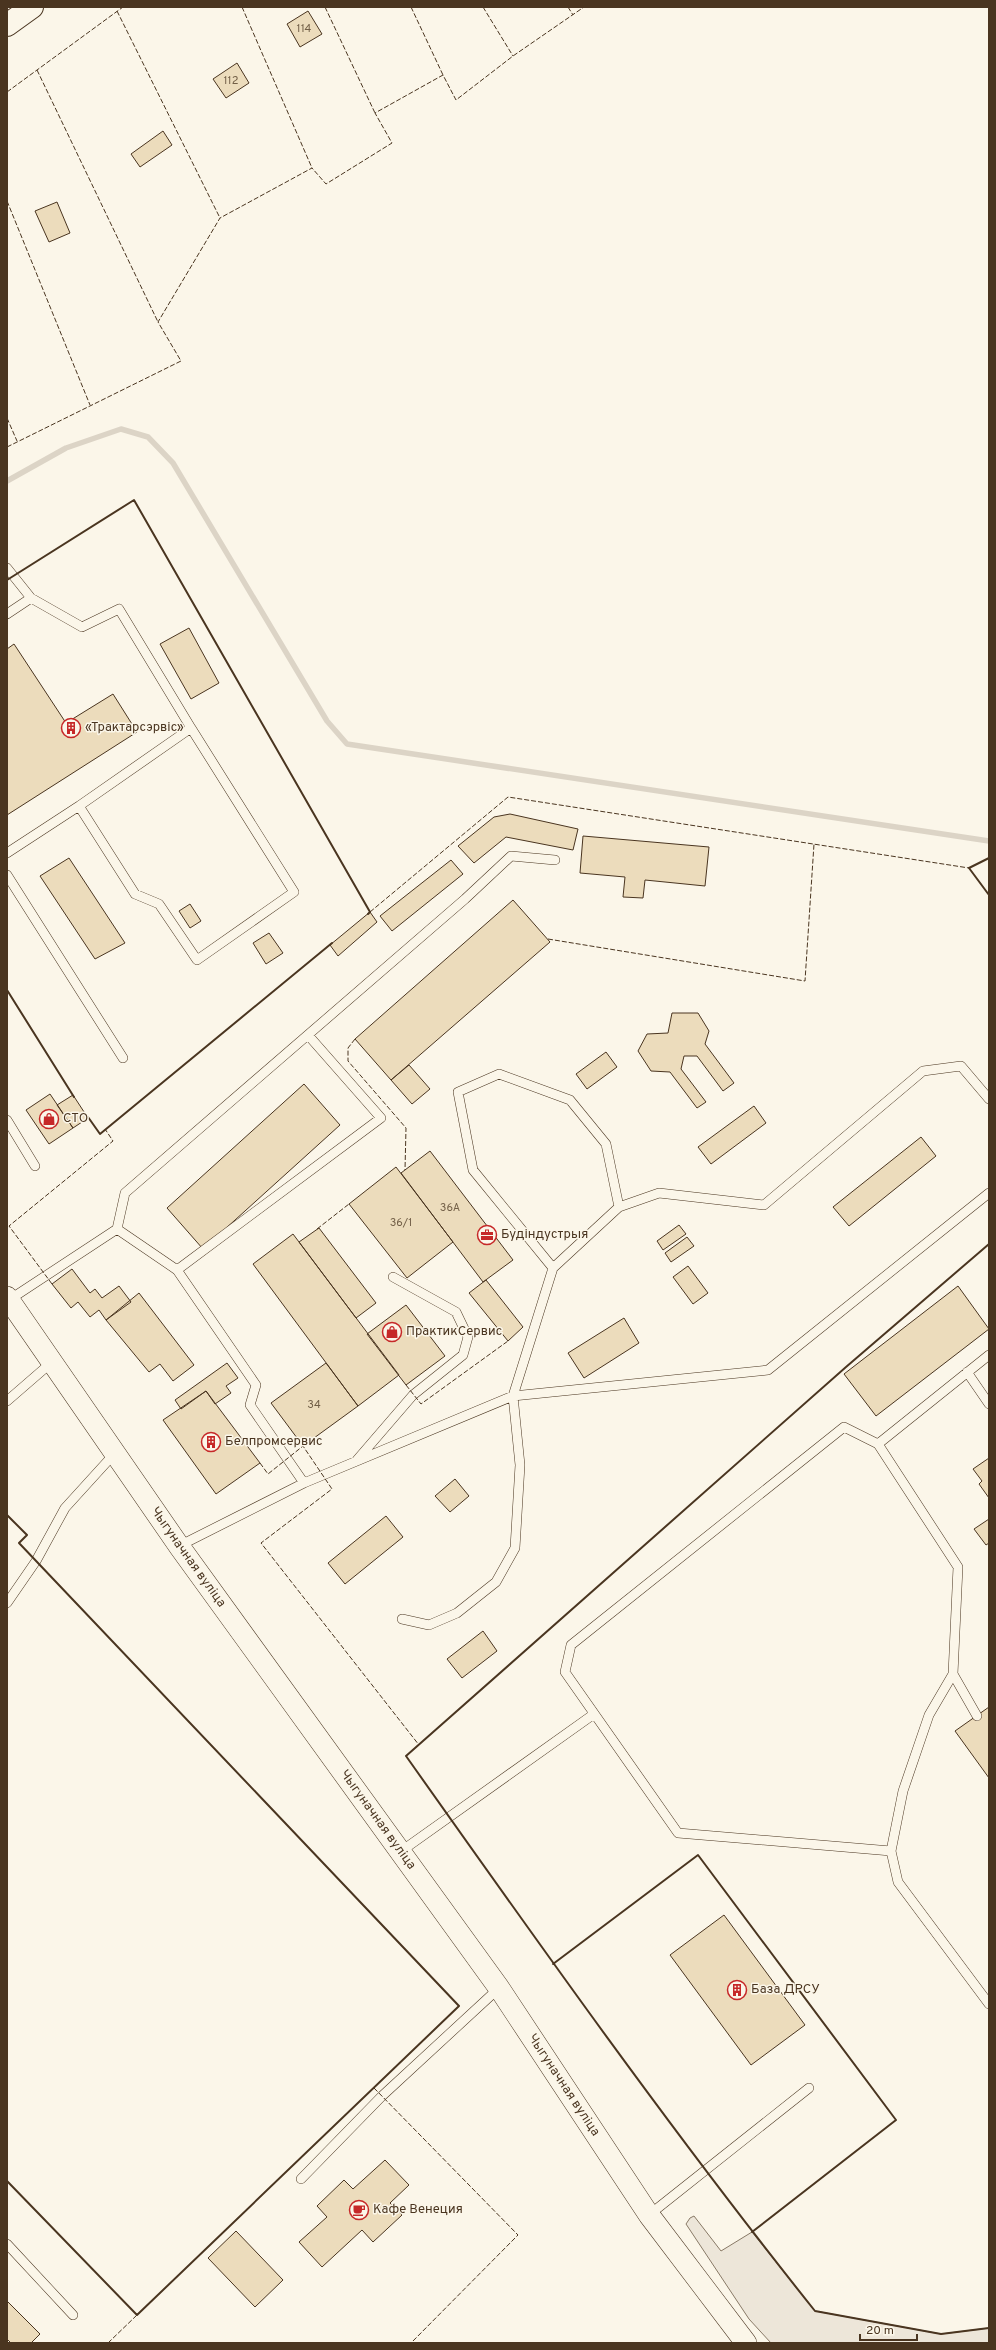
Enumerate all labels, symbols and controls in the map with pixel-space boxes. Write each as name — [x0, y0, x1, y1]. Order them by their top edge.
house number: 114 — [297, 22, 312, 36]
house number: 112 — [224, 74, 238, 88]
building icon: «Трактарсэрвіс» — [60, 717, 82, 739]
place label: «Трактарсэрвіс» — [85, 720, 184, 736]
shop icon: СТО — [38, 1108, 60, 1130]
place label: СТО — [63, 1111, 88, 1127]
house number: 36А — [440, 1201, 460, 1215]
house number: 36/1 — [390, 1216, 412, 1230]
office icon: Будіндустрыя — [476, 1224, 498, 1246]
place label: Будіндустрыя — [501, 1227, 588, 1243]
shop icon: ПрактикСервис — [381, 1321, 403, 1343]
place label: ПрактикСервис — [406, 1324, 502, 1340]
house number: 34 — [307, 1398, 321, 1412]
building icon: Белпромсервис — [200, 1431, 222, 1453]
place label: Белпромсервис — [225, 1434, 322, 1450]
street label: Чыгуначная вуліца — [147, 1504, 229, 1611]
street label: Чыгуначная вуліца — [336, 1767, 419, 1873]
building icon: База ДРСУ — [726, 1979, 748, 2001]
place label: База ДРСУ — [751, 1982, 820, 1998]
street label: Чыгуначная вуліца — [524, 2031, 603, 2140]
cafe icon: Кафе Венеция — [348, 2199, 370, 2221]
place label: Кафе Венеция — [373, 2202, 463, 2218]
scale bar — [860, 2316, 917, 2342]
text: 20 m — [866, 2323, 894, 2339]

